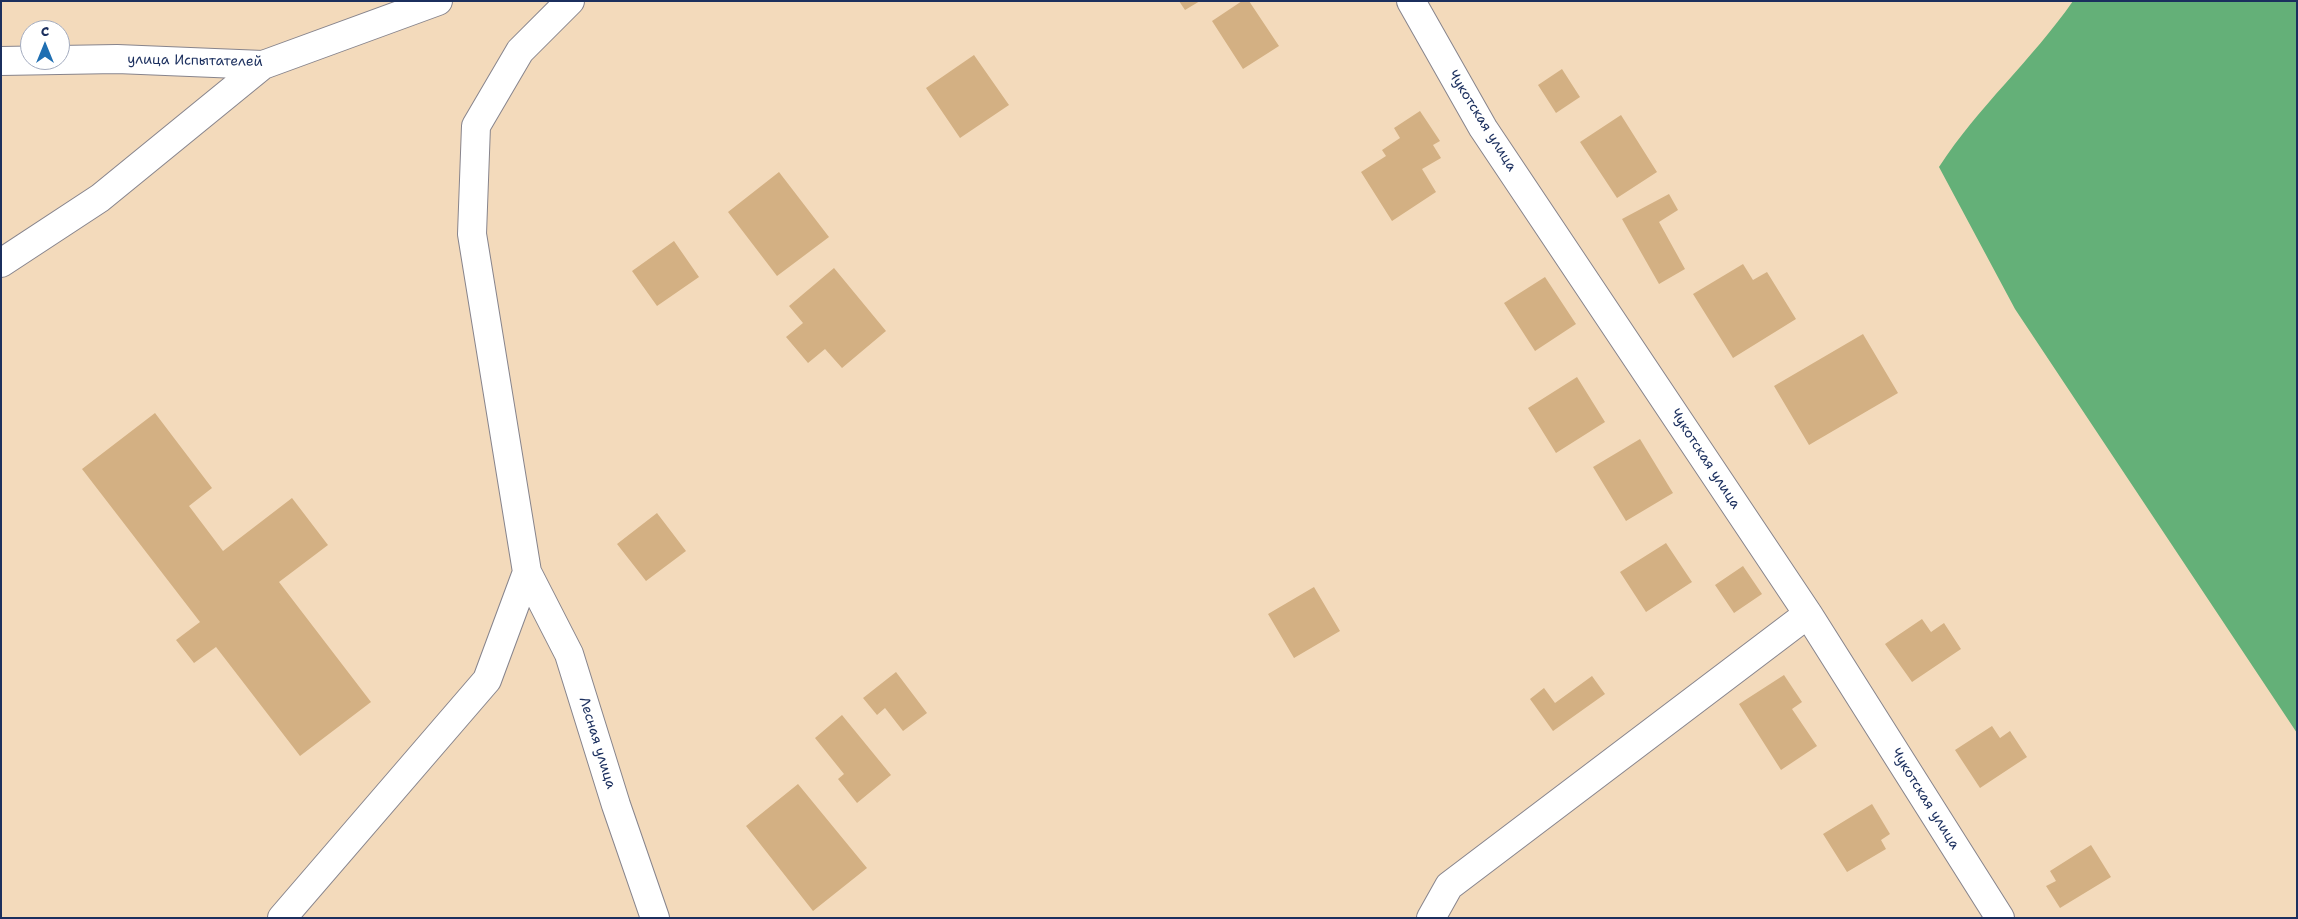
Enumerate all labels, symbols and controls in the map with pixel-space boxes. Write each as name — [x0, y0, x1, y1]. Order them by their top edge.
north arrow — [20, 20, 70, 70]
text: С — [41, 22, 49, 40]
street label: улица Испытателей — [127, 51, 263, 71]
street label: Чукотская улица — [1444, 67, 1520, 175]
street label: Чукотская улица — [1666, 406, 1744, 512]
street label: Лесная улица — [575, 695, 619, 791]
street label: Чукотская улица — [1887, 745, 1963, 853]

